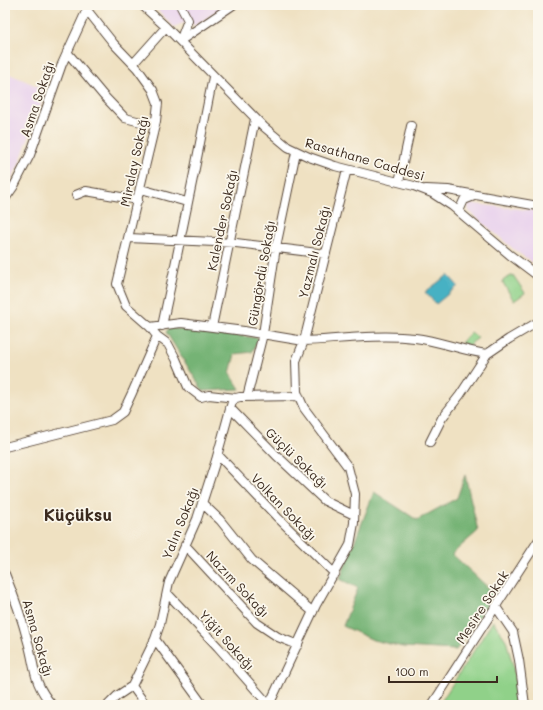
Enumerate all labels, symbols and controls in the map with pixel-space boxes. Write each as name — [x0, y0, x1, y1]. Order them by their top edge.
street label: Asma Sokağı — [16, 58, 58, 139]
street label: Miralay Sokağı — [116, 114, 151, 208]
street label: Rasathane Caddesi — [303, 133, 427, 184]
street label: Kalender Sokağı — [202, 168, 241, 272]
street label: Yazmalı Sokağı — [294, 204, 333, 300]
street label: Güngördü Sokağı — [243, 219, 278, 327]
street label: Güçlü Sokağı — [262, 424, 332, 492]
street label: Volkan Sokağı — [248, 469, 321, 544]
street label: Yalın Sokağı — [157, 484, 202, 562]
district label: Küçüksu — [44, 503, 112, 525]
street label: Nazım Sokağı — [203, 547, 274, 621]
street label: Mesire Sokak — [451, 567, 512, 647]
street label: Asma Sokağı — [19, 597, 58, 678]
street label: Yiğit Sokağı — [196, 606, 259, 673]
scale bar — [389, 658, 497, 684]
text: 100 m — [395, 663, 429, 679]

